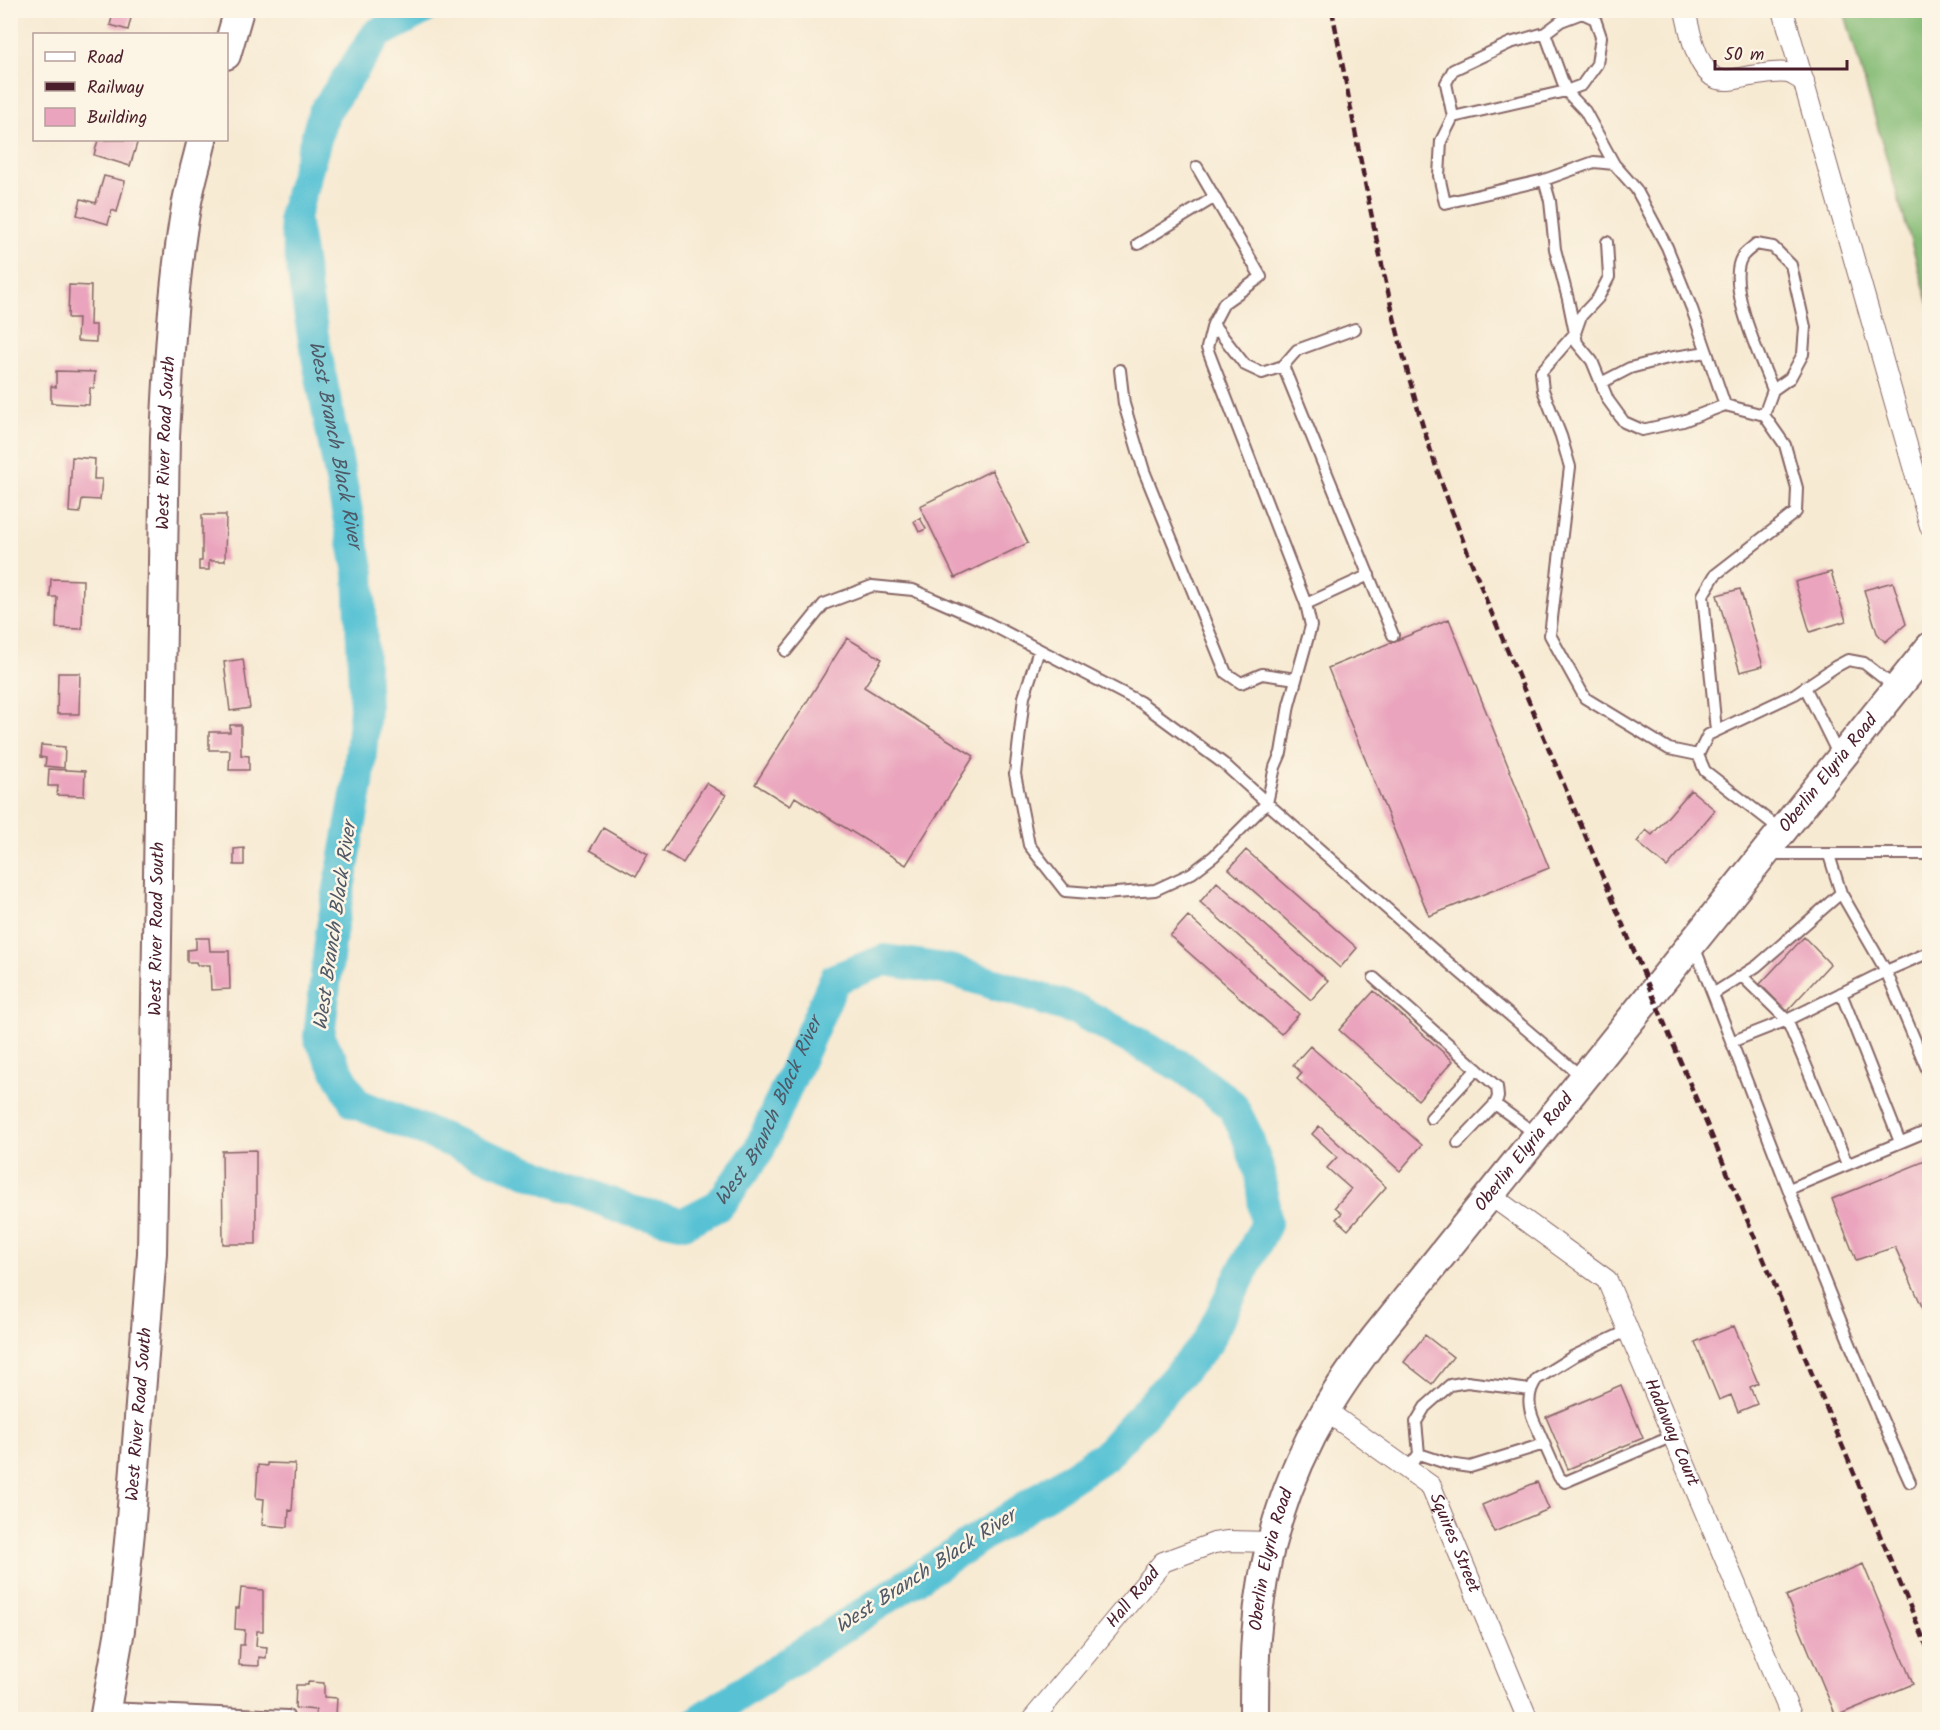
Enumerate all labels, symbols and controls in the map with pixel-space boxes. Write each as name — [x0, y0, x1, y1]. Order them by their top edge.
legend — [33, 33, 228, 141]
scale bar — [1715, 33, 1847, 71]
text: 50 m — [1724, 41, 1764, 70]
text: Road — [87, 44, 124, 73]
text: Railway — [87, 74, 144, 103]
text: Building — [87, 104, 147, 133]
water label: West Branch Black River — [298, 339, 371, 555]
street label: West River Road South — [149, 355, 184, 530]
street label: Oberlin Elyria Road — [1772, 707, 1886, 839]
water label: West Branch Black River — [306, 816, 367, 1032]
street label: West River Road South — [141, 842, 173, 1016]
water label: West Branch Black River — [707, 1008, 834, 1213]
street label: Oberlin Elyria Road — [1467, 1086, 1582, 1218]
street label: West River Road South — [118, 1326, 161, 1502]
street label: Hadaway Court — [1636, 1374, 1707, 1492]
street label: Oberlin Elyria Road — [1242, 1483, 1302, 1632]
street label: Squires Street — [1421, 1488, 1489, 1598]
water label: West Branch Black River — [829, 1499, 1026, 1643]
street label: Hall Road — [1099, 1560, 1168, 1635]

